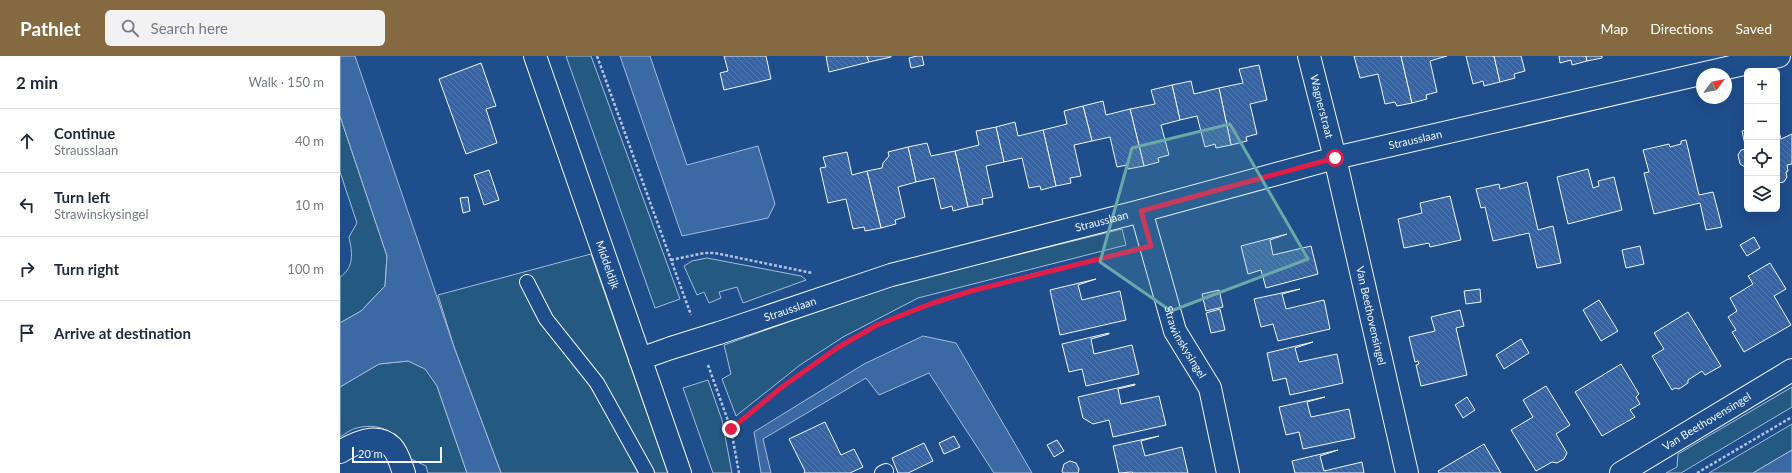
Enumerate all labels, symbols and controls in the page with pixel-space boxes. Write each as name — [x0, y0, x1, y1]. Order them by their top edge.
search box — [105, 10, 385, 46]
text: Pathlet — [20, 17, 81, 40]
icon: search — [119, 17, 141, 39]
text: Search here — [151, 19, 228, 37]
text: Map — [1601, 20, 1628, 37]
text: Directions — [1650, 20, 1713, 37]
text: Saved — [1735, 20, 1772, 37]
north arrow — [1696, 68, 1732, 104]
map controls — [1744, 68, 1780, 212]
button: + — [1744, 68, 1780, 104]
text: 2 min — [16, 72, 58, 93]
street label: Wagnerstraat — [1308, 73, 1337, 140]
text: Walk · 150 m — [248, 74, 324, 90]
button: − — [1744, 104, 1780, 140]
text: Continue — [54, 124, 115, 142]
street label: Strausslaan — [1387, 127, 1443, 152]
icon: ahead — [16, 130, 38, 152]
text: 40 m — [295, 133, 324, 149]
button: locate — [1744, 140, 1780, 176]
text: Strausslaan — [54, 142, 118, 158]
route start — [1326, 149, 1344, 167]
button: layers — [1744, 176, 1780, 212]
text: Turn left — [54, 188, 110, 206]
icon: left — [16, 194, 38, 216]
text: 10 m — [295, 197, 324, 213]
text: Strawinskysingel — [54, 206, 148, 222]
street label: Strausslaan — [1074, 208, 1130, 234]
street label: Middeldijk — [594, 239, 623, 291]
icon: right — [16, 258, 38, 280]
text: Turn right — [54, 260, 119, 278]
text: 100 m — [287, 261, 324, 277]
street label: Van Beethovensingel — [1354, 265, 1389, 366]
street label: Strausslaan — [762, 294, 818, 323]
street label: Strawinskysingel — [1162, 304, 1209, 380]
icon: arrive — [16, 322, 38, 344]
text: Arrive at destination — [54, 324, 191, 342]
street label: Van Beethovensingel — [1660, 389, 1753, 453]
route end — [722, 420, 740, 438]
scale bar — [352, 445, 442, 464]
text: 20 m — [358, 447, 383, 460]

